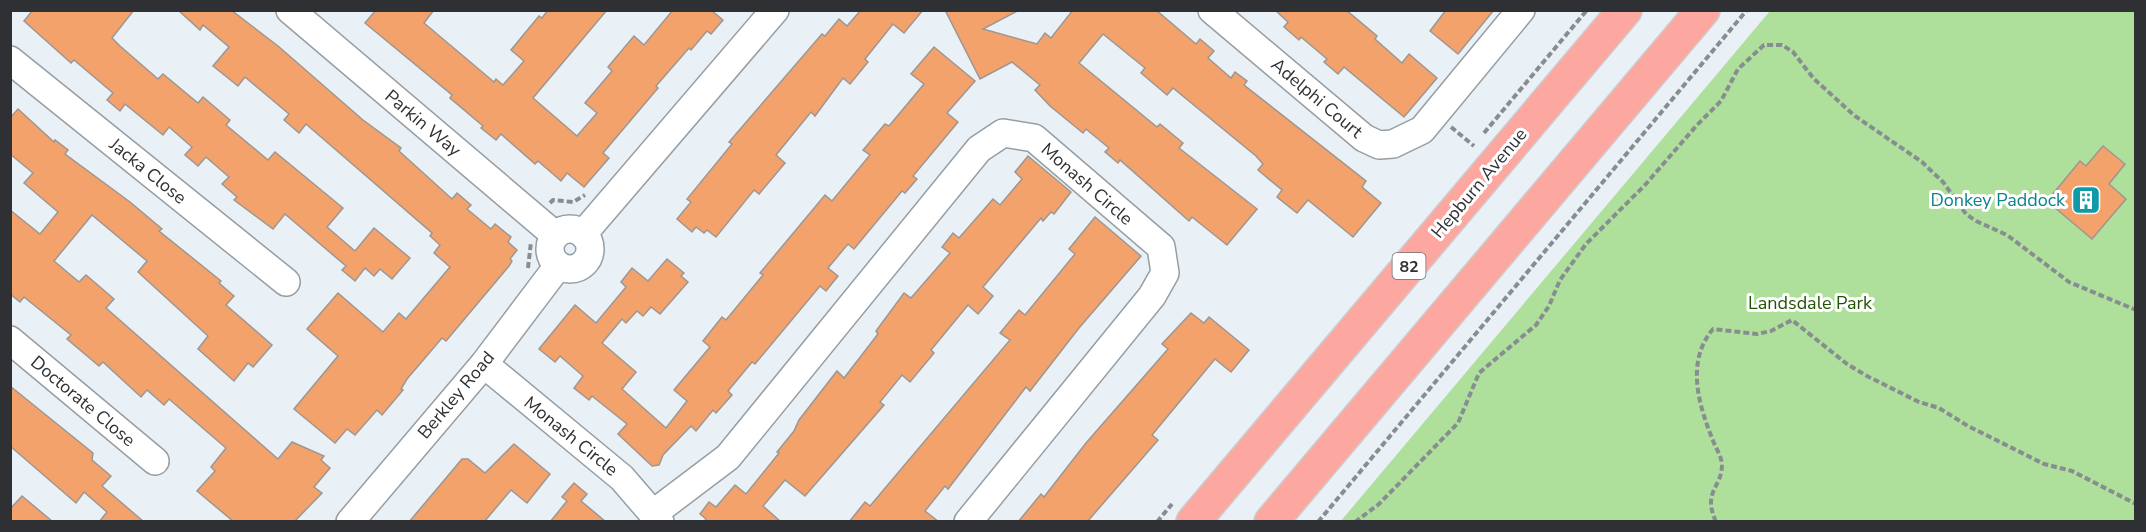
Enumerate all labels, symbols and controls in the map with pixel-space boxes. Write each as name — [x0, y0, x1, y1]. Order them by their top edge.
street label: Adelphi Court — [1266, 53, 1368, 144]
street label: Parkin Way — [380, 84, 467, 162]
street label: Hepburn Avenue — [1426, 123, 1532, 243]
street label: Jacka Close — [104, 132, 191, 209]
street label: Monash Circle — [1036, 137, 1138, 231]
building icon: Donkey Paddock — [2070, 184, 2102, 216]
place label: Donkey Paddock — [1930, 188, 2066, 212]
road number: 82 — [1392, 253, 1426, 279]
park label: Landsdale Park — [1748, 291, 1873, 315]
street label: Berkley Road — [412, 346, 500, 444]
street label: Doctorate Close — [26, 350, 140, 452]
street label: Monash Circle — [519, 391, 623, 481]

